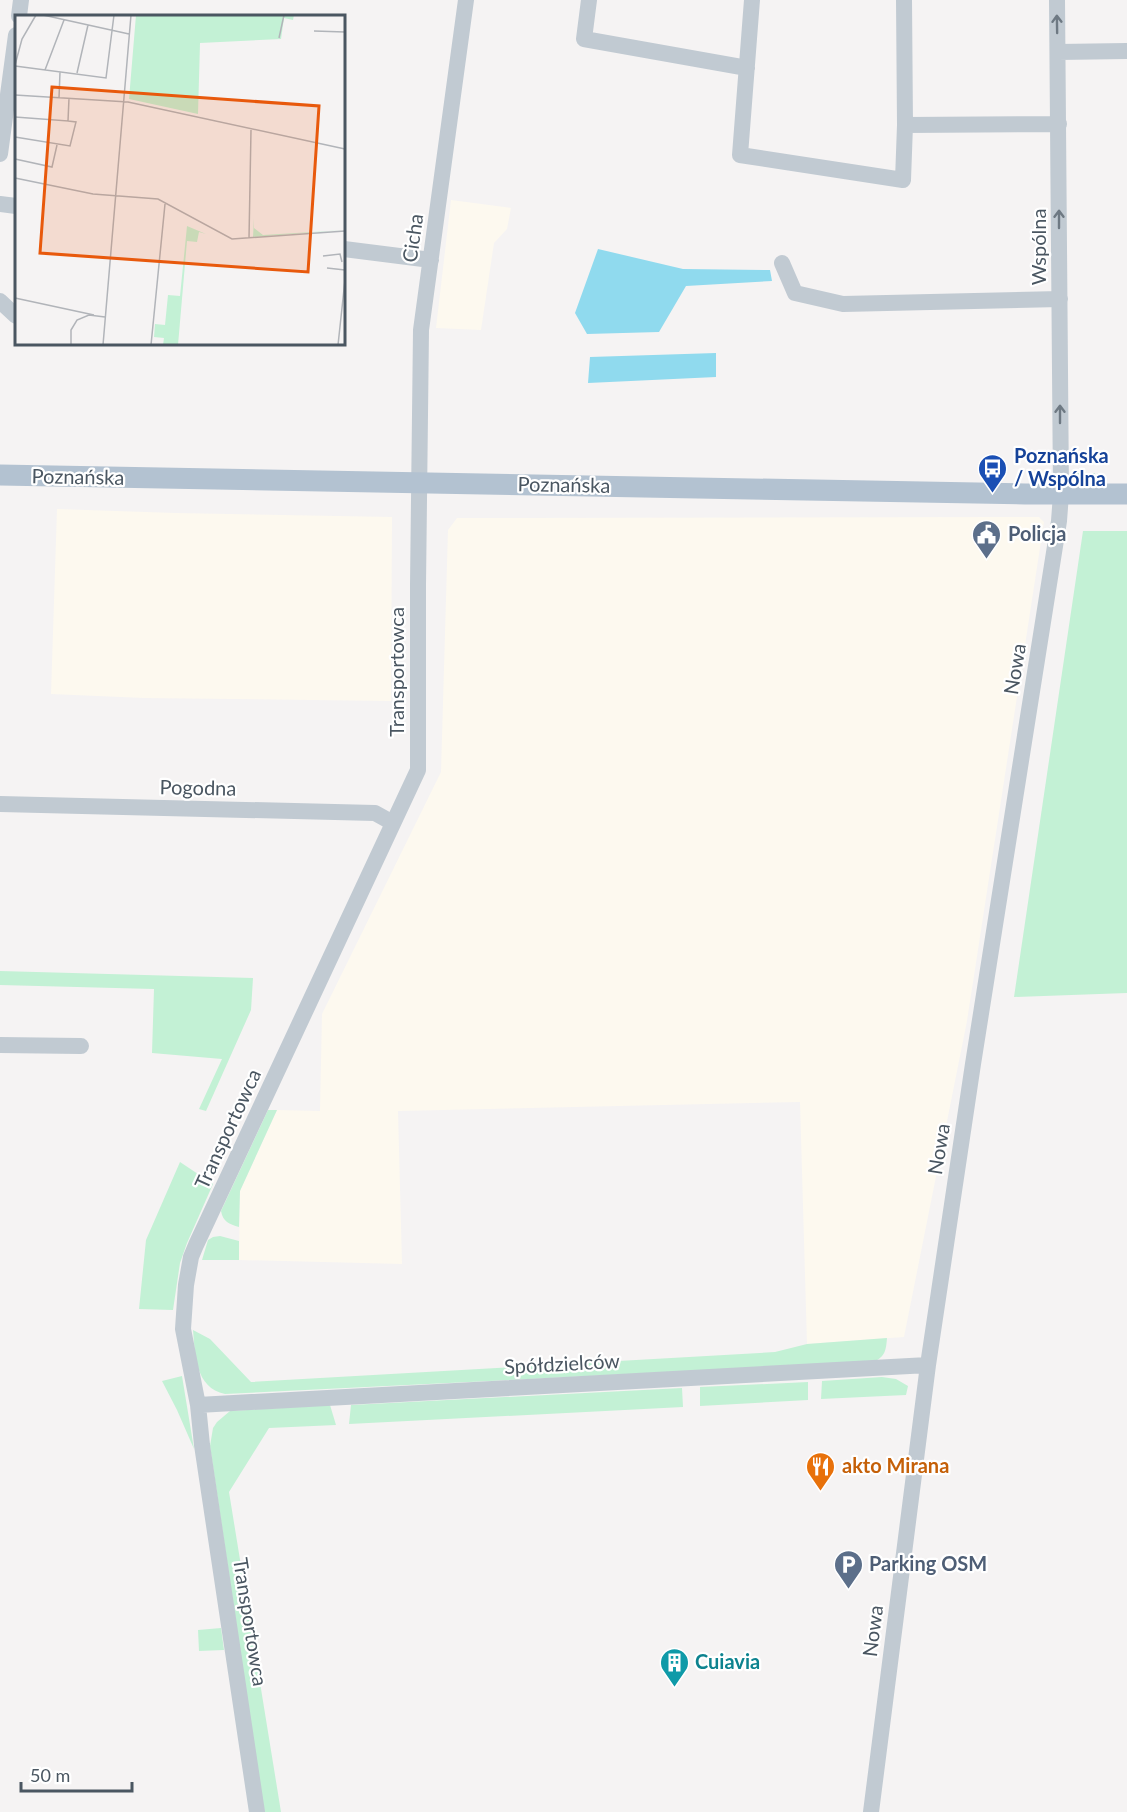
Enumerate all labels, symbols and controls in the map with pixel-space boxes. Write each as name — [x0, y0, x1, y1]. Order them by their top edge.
inset map — [15, 15, 345, 345]
one-way arrow — [1052, 15, 1063, 35]
street label: Wspólna — [1026, 209, 1050, 285]
one-way arrow — [1053, 210, 1065, 230]
street label: Cicha — [397, 212, 427, 264]
one-way arrow — [1054, 405, 1066, 425]
place label: Poznańska / Wspólna — [1014, 443, 1109, 490]
bus stop icon: Poznańska / Wspólna — [977, 452, 1009, 494]
street label: Poznańska — [31, 463, 125, 489]
street label: Poznańska — [517, 471, 611, 497]
public building icon: Policja — [971, 518, 1003, 560]
place label: Policja — [1008, 521, 1066, 545]
street label: Transportowca — [384, 607, 408, 737]
street label: Nowa — [998, 641, 1030, 696]
street label: Pogodna — [159, 774, 237, 800]
street label: Transportowca — [189, 1065, 265, 1192]
street label: Nowa — [922, 1121, 954, 1176]
street label: Spółdzielców — [503, 1348, 621, 1378]
restaurant icon: akto Mirana — [805, 1450, 837, 1492]
place label: akto Mirana — [842, 1453, 949, 1477]
parking icon: Parking OSM — [832, 1548, 864, 1590]
place label: Parking OSM — [869, 1551, 987, 1575]
street label: Transportowca — [229, 1556, 273, 1688]
street label: Nowa — [857, 1604, 887, 1658]
building icon: Cuiavia — [658, 1646, 690, 1688]
place label: Cuiavia — [695, 1649, 760, 1673]
scale bar — [21, 1755, 132, 1793]
text: 50 m — [30, 1764, 70, 1786]

